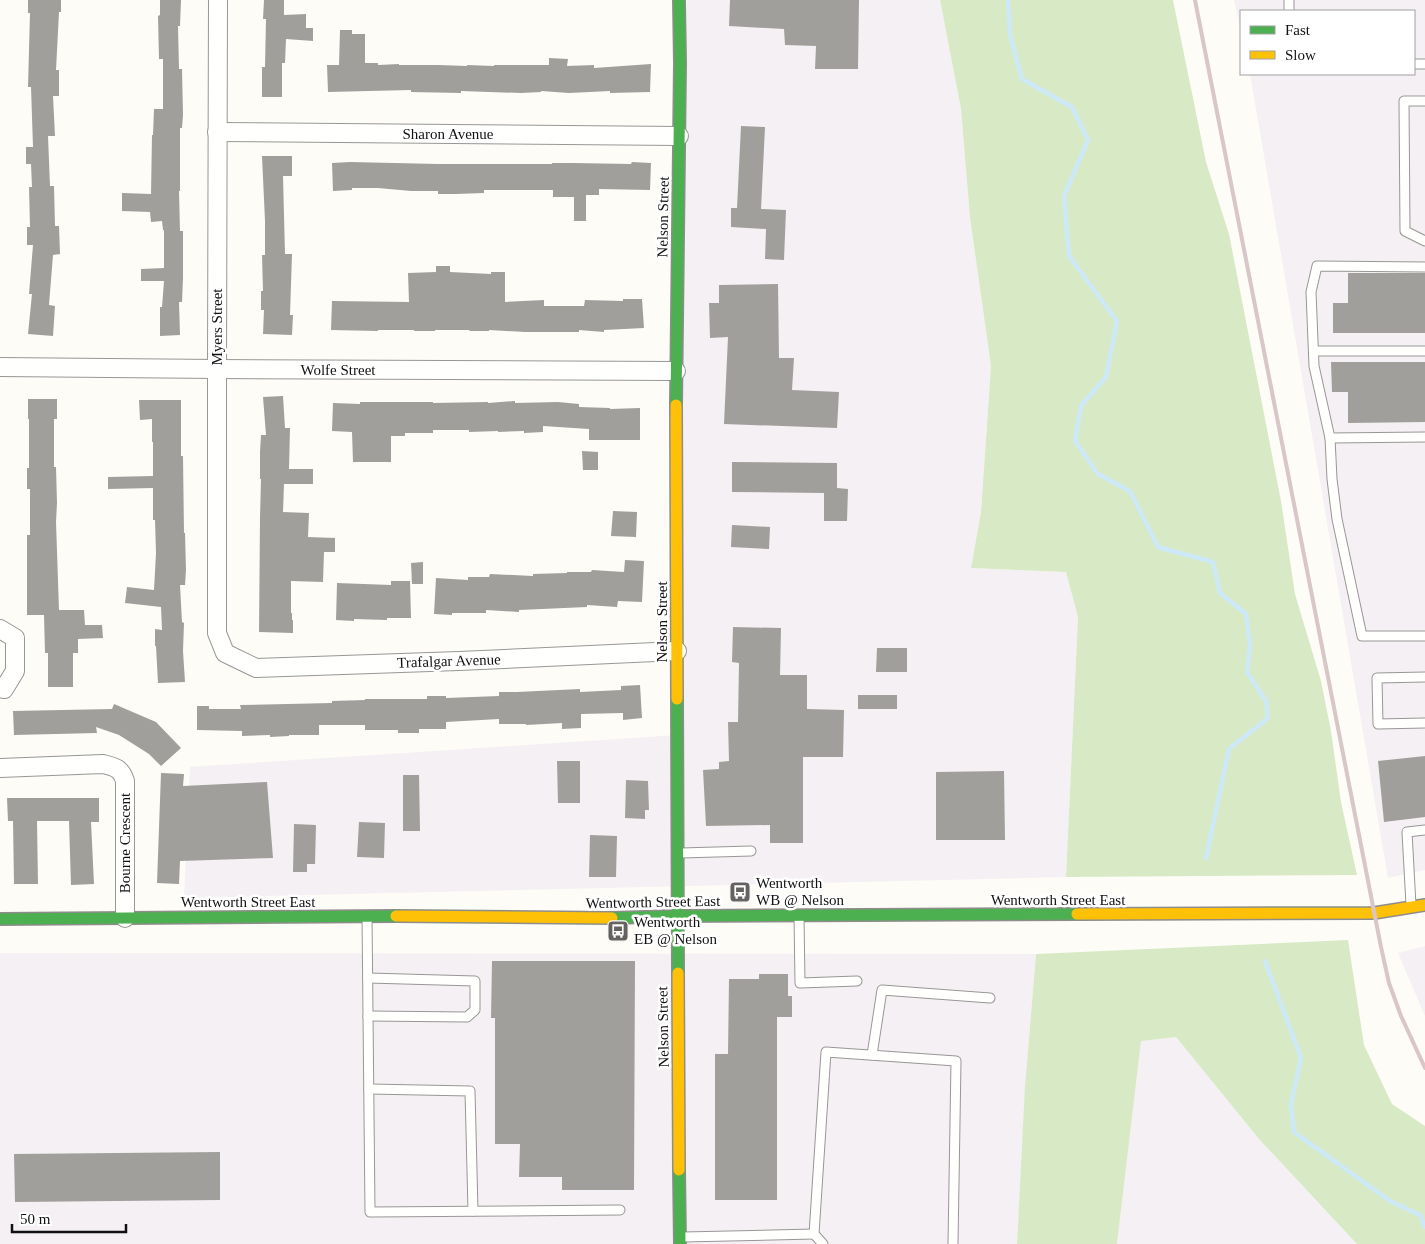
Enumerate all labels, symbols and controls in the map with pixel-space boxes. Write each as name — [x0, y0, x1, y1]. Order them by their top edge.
legend — [1240, 10, 1415, 75]
text: Fast — [1285, 22, 1311, 38]
text: Slow — [1285, 47, 1316, 63]
street label: Sharon Avenue — [403, 126, 494, 142]
street label: Nelson Street — [654, 175, 672, 258]
street label: Myers Street — [209, 288, 225, 366]
street label: Wolfe Street — [300, 362, 376, 378]
street label: Nelson Street — [654, 581, 670, 663]
street label: Trafalgar Avenue — [397, 651, 501, 671]
street label: Bourne Crescent — [117, 792, 133, 893]
place label: Wentworth WB @ Nelson — [756, 875, 844, 908]
bus stop icon: Wentworth WB @ Nelson — [728, 880, 752, 904]
street label: Wentworth Street East — [991, 892, 1126, 908]
street label: Wentworth Street East — [586, 893, 721, 911]
street label: Wentworth Street East — [181, 894, 316, 910]
place label: Wentworth EB @ Nelson — [634, 914, 717, 947]
bus stop icon: Wentworth EB @ Nelson — [606, 919, 630, 943]
street label: Nelson Street — [654, 985, 672, 1068]
scale bar — [12, 1202, 126, 1234]
text: 50 m — [20, 1211, 51, 1227]

